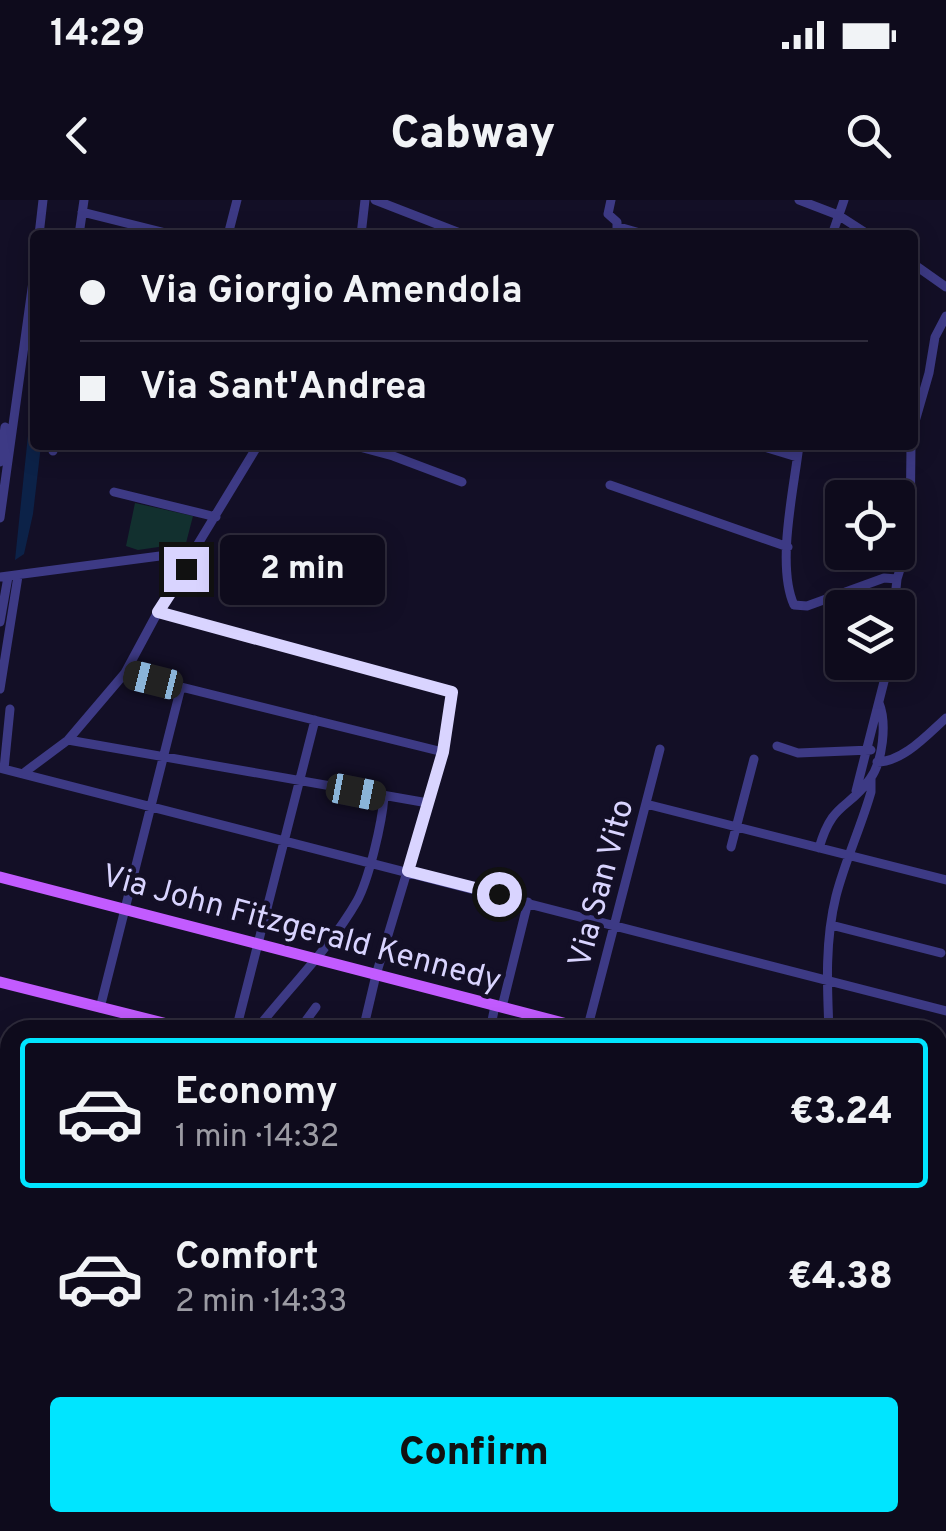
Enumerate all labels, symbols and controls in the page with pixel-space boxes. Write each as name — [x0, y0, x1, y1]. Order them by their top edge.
text: 14:29 — [50, 11, 145, 60]
text: Cabway — [391, 107, 555, 164]
icon: back — [50, 108, 105, 163]
icon: search — [841, 108, 896, 163]
text: Via Giorgio Amendola — [140, 268, 523, 317]
text: Via Sant'Andrea — [140, 364, 427, 413]
map controls — [825, 480, 915, 680]
button: locate — [825, 480, 915, 570]
callout: 2 min — [221, 534, 386, 604]
route end — [164, 547, 209, 592]
text: 2 min — [260, 550, 345, 590]
button: layers — [825, 590, 915, 680]
car — [120, 658, 186, 702]
car — [324, 772, 388, 812]
street label: Via San Vito — [561, 795, 645, 972]
street label: Via John Fitzgerald Kennedy — [97, 857, 505, 1003]
route start — [477, 872, 522, 917]
icon: car — [55, 1068, 145, 1158]
text: Economy — [175, 1069, 337, 1118]
text: €3.24 — [789, 1089, 893, 1138]
text: 1 min · 14:32 — [175, 1118, 339, 1158]
icon: car — [55, 1233, 145, 1323]
text: Comfort — [175, 1234, 319, 1283]
text: €4.38 — [788, 1254, 893, 1303]
text: 2 min · 14:33 — [175, 1283, 347, 1323]
button: Confirm — [50, 1397, 898, 1512]

